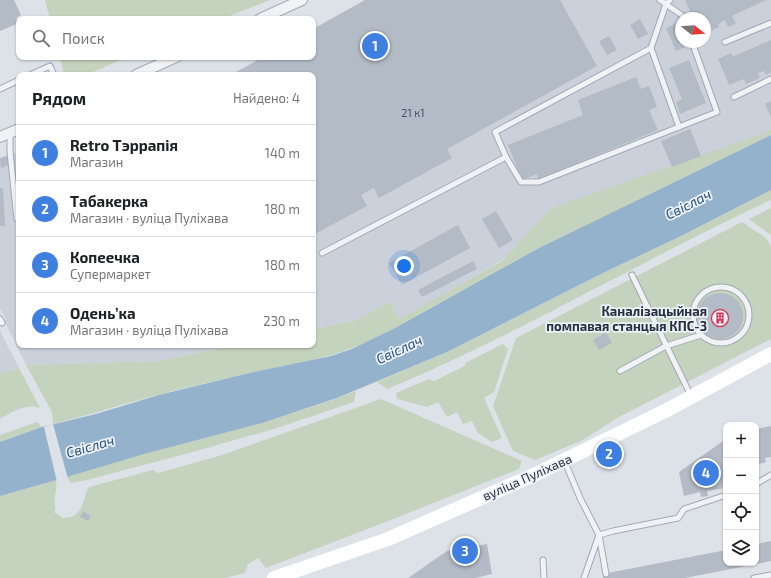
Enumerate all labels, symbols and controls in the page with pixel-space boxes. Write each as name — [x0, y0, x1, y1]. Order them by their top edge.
north arrow — [675, 12, 711, 48]
search box — [16, 16, 316, 60]
icon: search — [30, 27, 52, 49]
text: Поиск — [62, 29, 105, 47]
pin: 1 — [362, 31, 388, 61]
text: Рядом — [32, 88, 86, 108]
text: Найдено: 4 — [233, 90, 300, 106]
house number: 21 к1 — [401, 106, 425, 119]
text: Retro Тэррапія — [70, 136, 178, 154]
text: 1 — [42, 145, 48, 161]
text: 140 m — [265, 145, 300, 161]
text: Магазин — [70, 154, 123, 170]
water label: Свіслач — [662, 185, 714, 223]
text: Табакерка — [70, 192, 148, 210]
text: 2 — [41, 201, 49, 217]
text: 180 m — [265, 201, 300, 217]
text: Магазин · вуліца Пуліхава — [70, 210, 228, 226]
text: Копеечка — [70, 248, 140, 266]
your location — [394, 256, 414, 276]
text: 3 — [41, 257, 49, 273]
text: 180 m — [265, 257, 300, 273]
text: Супермаркет — [70, 266, 151, 282]
place label: Каналізацыйная помпавая станцыя КПС-3 — [546, 303, 707, 334]
text: Оденьʼка — [70, 304, 136, 322]
building icon: Каналізацыйная помпавая станцыя КПС-3 — [710, 308, 730, 328]
text: 4 — [41, 313, 49, 329]
text: 230 m — [263, 313, 300, 329]
text: Магазин · вуліца Пуліхава — [70, 322, 228, 338]
water label: Свіслач — [373, 331, 425, 367]
map controls — [723, 422, 759, 566]
button: + — [723, 422, 759, 458]
water label: Свіслач — [64, 431, 116, 461]
pin: 2 — [596, 439, 622, 469]
street label: вуліца Пуліхава — [480, 450, 574, 504]
pin: 4 — [693, 458, 719, 488]
button: − — [723, 458, 759, 494]
button: locate — [723, 494, 759, 530]
button: layers — [723, 530, 759, 566]
pin: 3 — [452, 536, 478, 566]

